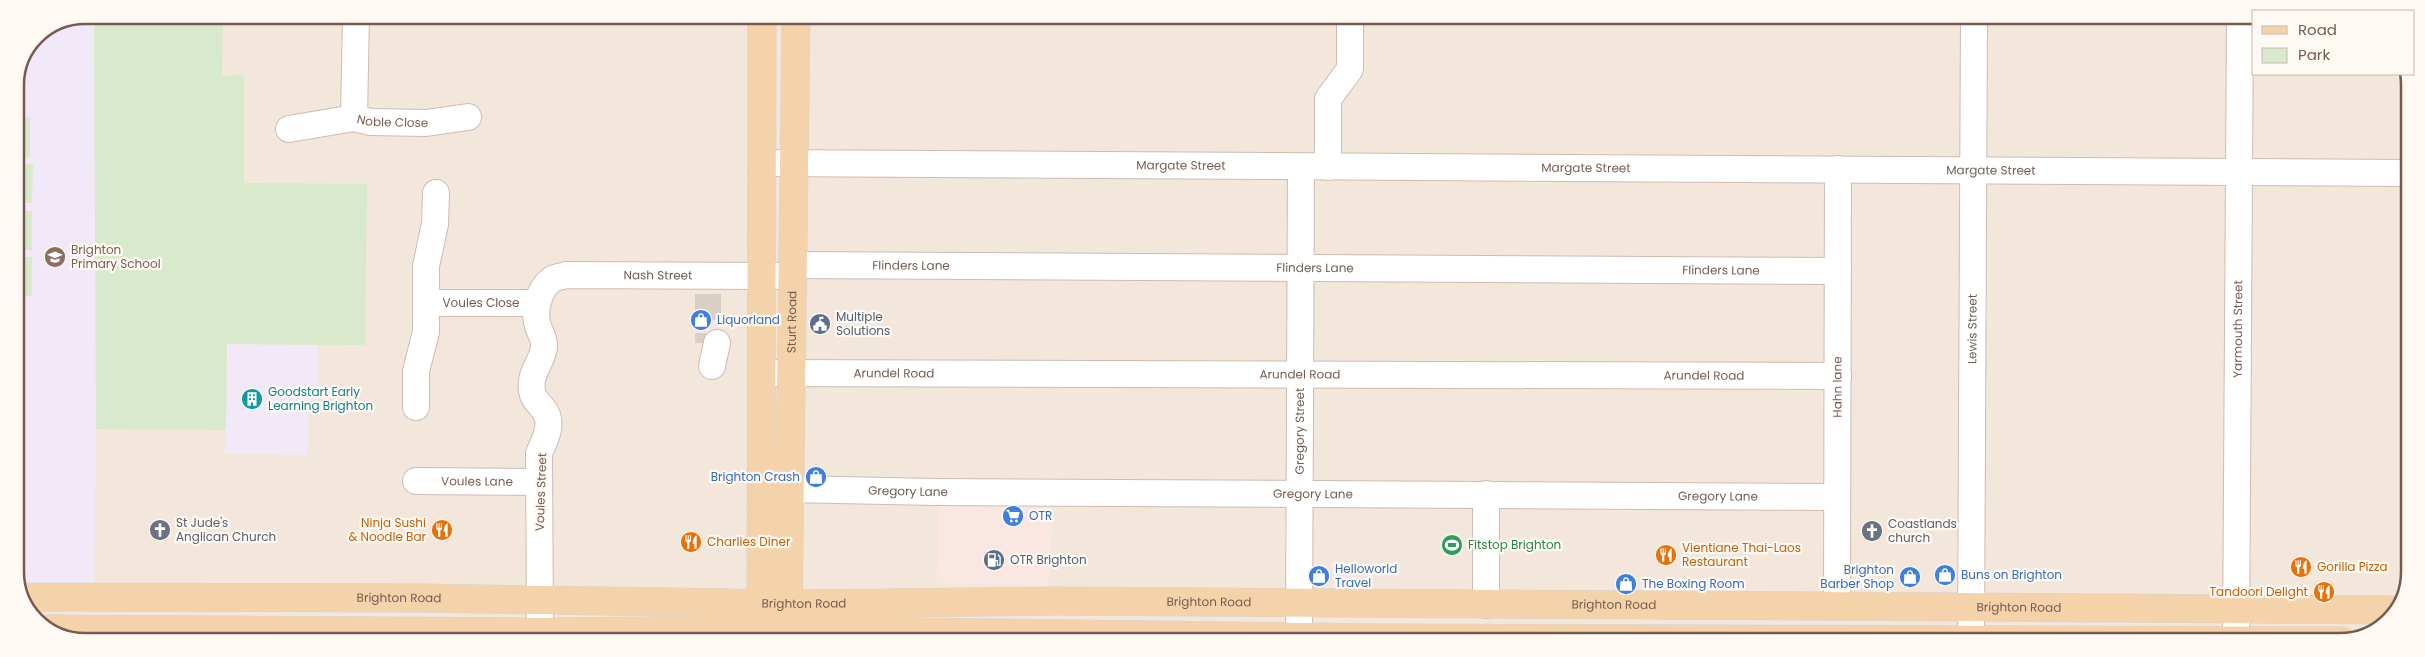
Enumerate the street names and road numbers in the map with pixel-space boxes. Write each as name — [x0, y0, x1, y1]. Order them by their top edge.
street label: Noble Close — [355, 110, 429, 131]
street label: Margate Street — [1136, 156, 1226, 174]
street label: Margate Street — [1541, 159, 1631, 176]
street label: Margate Street — [1946, 161, 2036, 179]
street label: Flinders Lane — [872, 256, 950, 274]
street label: Flinders Lane — [1276, 259, 1354, 276]
street label: Flinders Lane — [1682, 261, 1760, 279]
street label: Nash Street — [623, 266, 692, 284]
street label: Yarmouth Street — [2229, 280, 2246, 378]
street label: Sturt Road — [783, 291, 800, 353]
street label: Voules Close — [442, 294, 520, 311]
street label: Lewis Street — [1963, 294, 1981, 364]
street label: Hahn lane — [1828, 356, 1846, 418]
street label: Arundel Road — [854, 364, 934, 381]
street label: Arundel Road — [1260, 365, 1340, 383]
street label: Arundel Road — [1664, 367, 1744, 384]
street label: Gregory Street — [1291, 388, 1308, 474]
street label: Voules Street — [531, 452, 550, 531]
street label: Voules Lane — [441, 472, 513, 490]
street label: Gregory Lane — [868, 482, 948, 500]
street label: Gregory Lane — [1273, 485, 1353, 502]
street label: Gregory Lane — [1678, 487, 1758, 505]
street label: Brighton Road — [357, 589, 442, 606]
street label: Brighton Road — [1166, 593, 1251, 610]
street label: Brighton Road — [761, 594, 846, 612]
street label: Brighton Road — [1571, 595, 1656, 613]
street label: Brighton Road — [1976, 598, 2061, 616]

